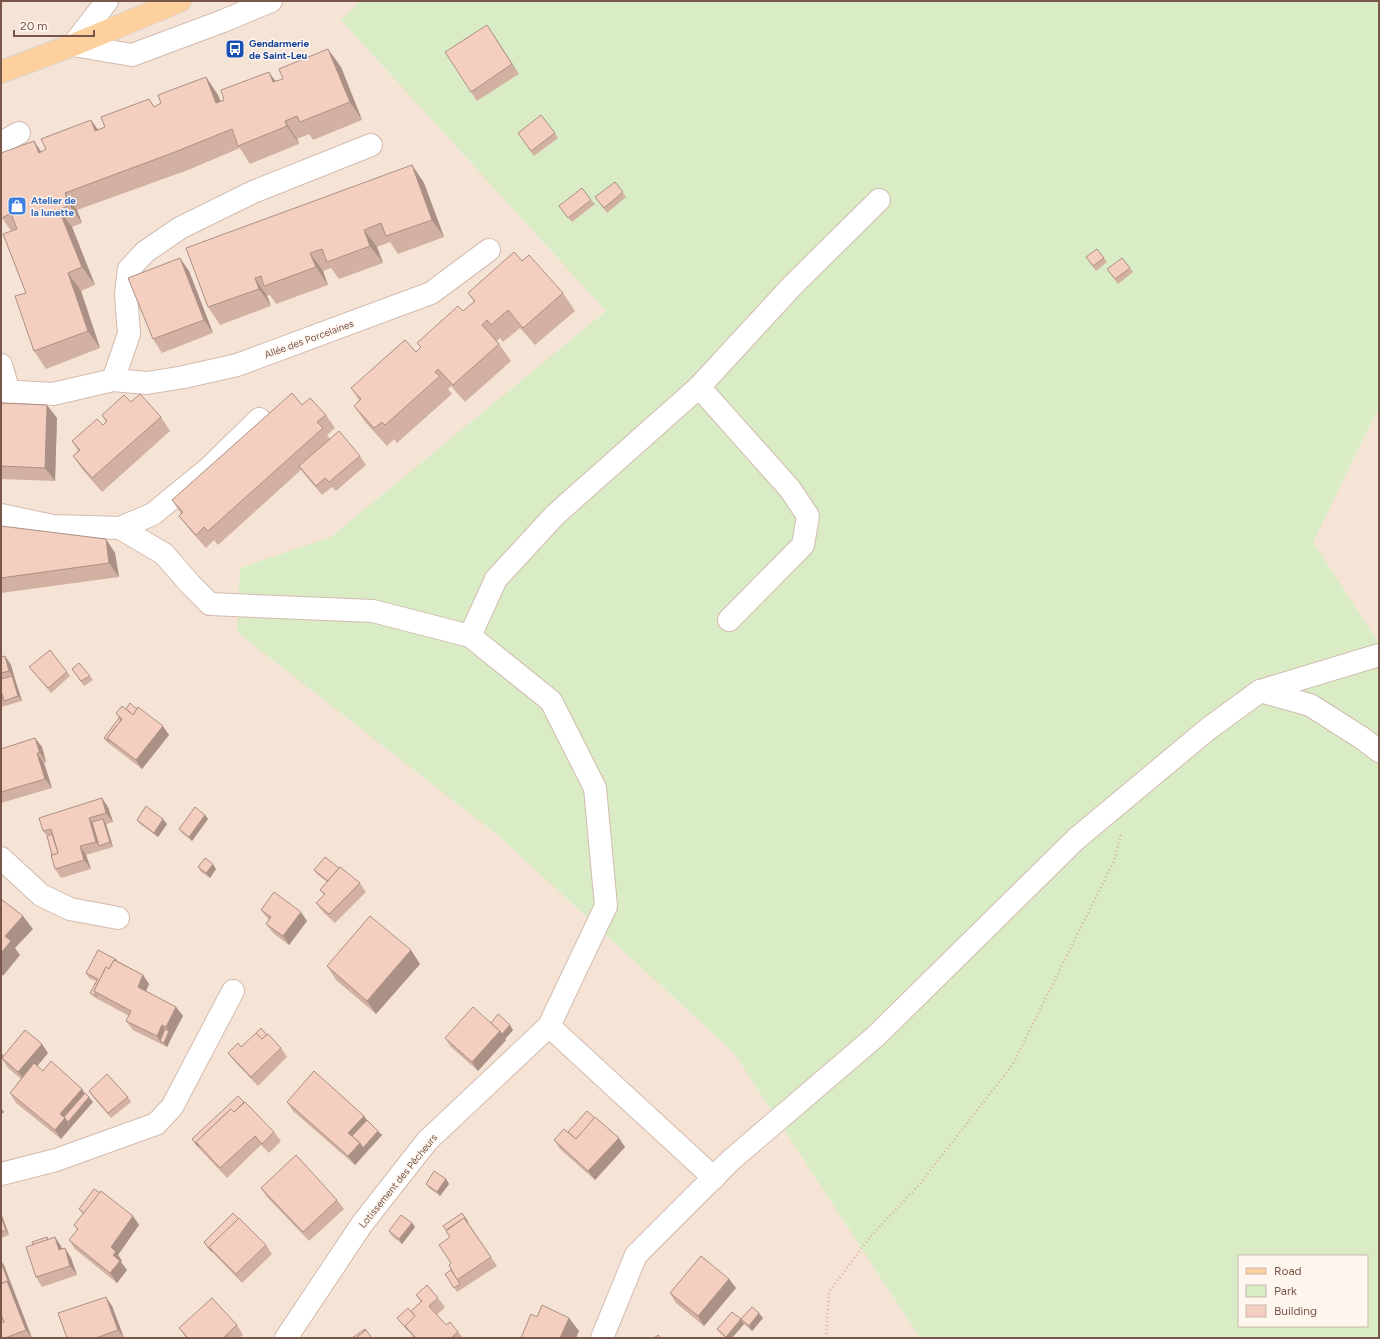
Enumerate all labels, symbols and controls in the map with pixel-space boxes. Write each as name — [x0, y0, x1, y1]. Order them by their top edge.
scale bar — [14, 12, 94, 38]
text: 20 m — [20, 19, 48, 33]
place label: Gendarmerie de Saint-Leu — [249, 37, 309, 62]
bus stop icon: Gendarmerie de Saint-Leu — [224, 38, 246, 60]
place label: Atelier de la lunette — [31, 194, 76, 219]
shop icon: Atelier de la lunette — [6, 195, 28, 217]
street label: Allée des Porcelaines — [263, 317, 356, 361]
street label: Lotissement des Pêcheurs — [356, 1131, 440, 1231]
legend — [1238, 1255, 1368, 1327]
text: Road — [1274, 1264, 1302, 1278]
text: Park — [1274, 1284, 1297, 1298]
text: Building — [1274, 1304, 1317, 1318]

